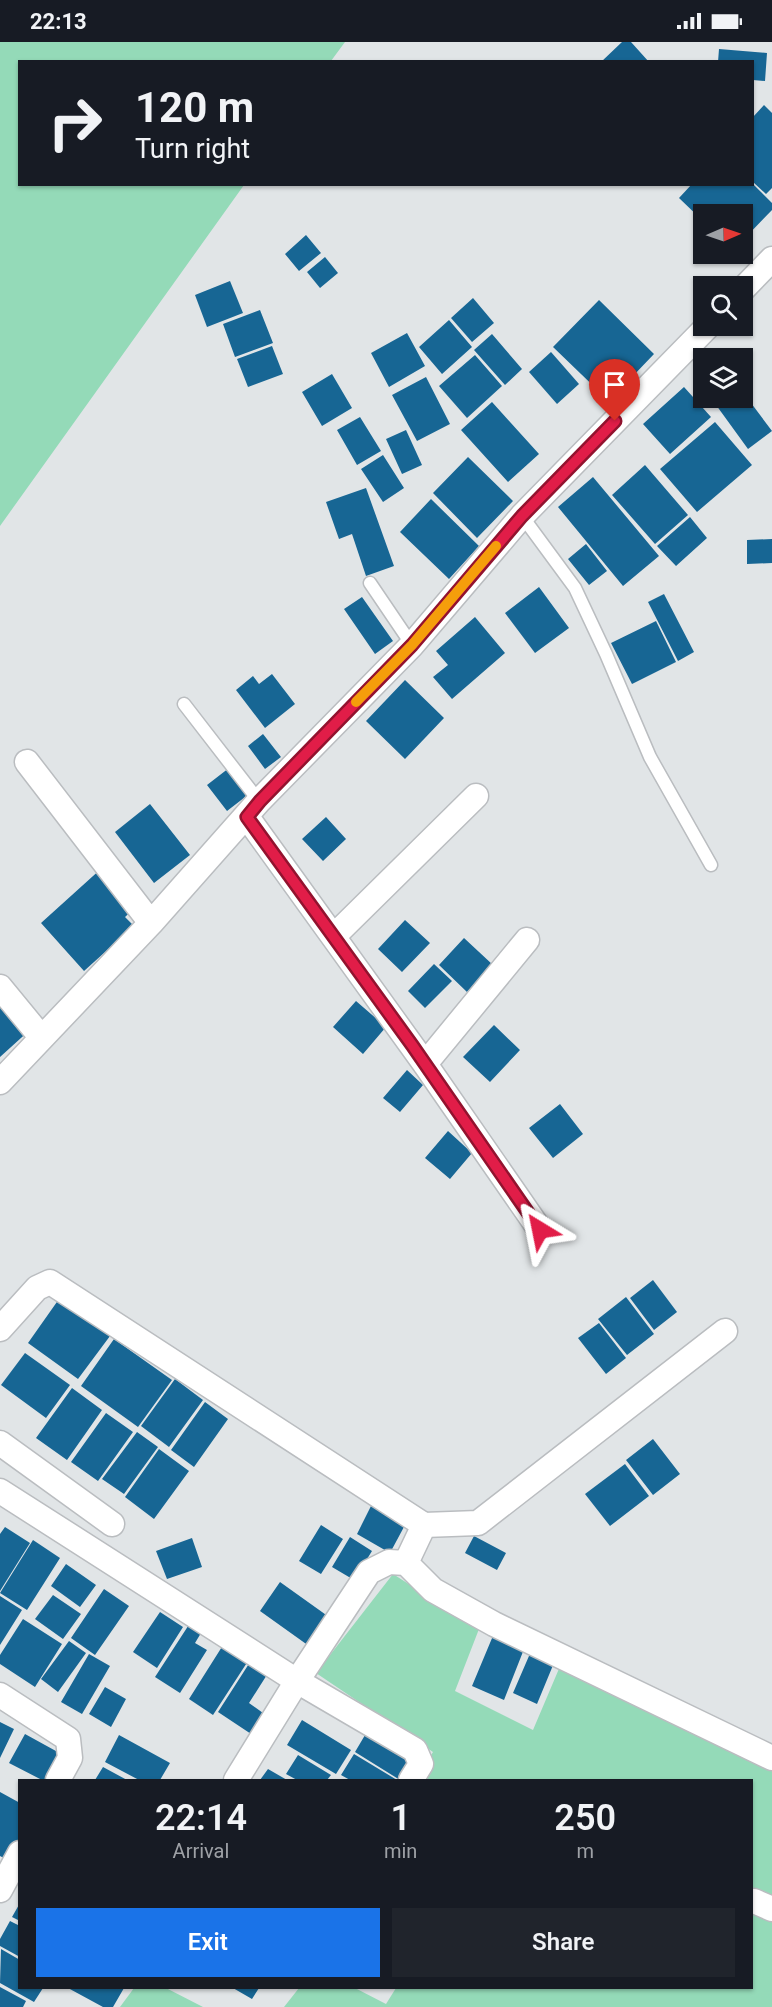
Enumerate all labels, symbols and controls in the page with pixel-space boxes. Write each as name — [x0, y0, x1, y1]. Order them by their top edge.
text: 22:13 — [30, 9, 87, 34]
text: 120 m — [135, 83, 254, 132]
icon: right — [36, 84, 114, 162]
text: Turn right — [135, 133, 250, 165]
north arrow — [693, 204, 753, 264]
map controls — [693, 204, 753, 408]
button: search — [693, 276, 753, 336]
button: layers — [693, 348, 753, 408]
pin — [589, 359, 640, 421]
icon: arrive — [598, 368, 631, 401]
position arrow — [508, 1198, 572, 1262]
text: 22:14 — [155, 1797, 247, 1839]
text: 1 — [390, 1797, 411, 1839]
text: 250 — [554, 1797, 616, 1839]
text: Arrival — [173, 1839, 229, 1863]
text: min — [384, 1839, 417, 1863]
text: m — [576, 1839, 594, 1863]
button: Exit — [36, 1908, 380, 1977]
button: Share — [392, 1908, 735, 1977]

